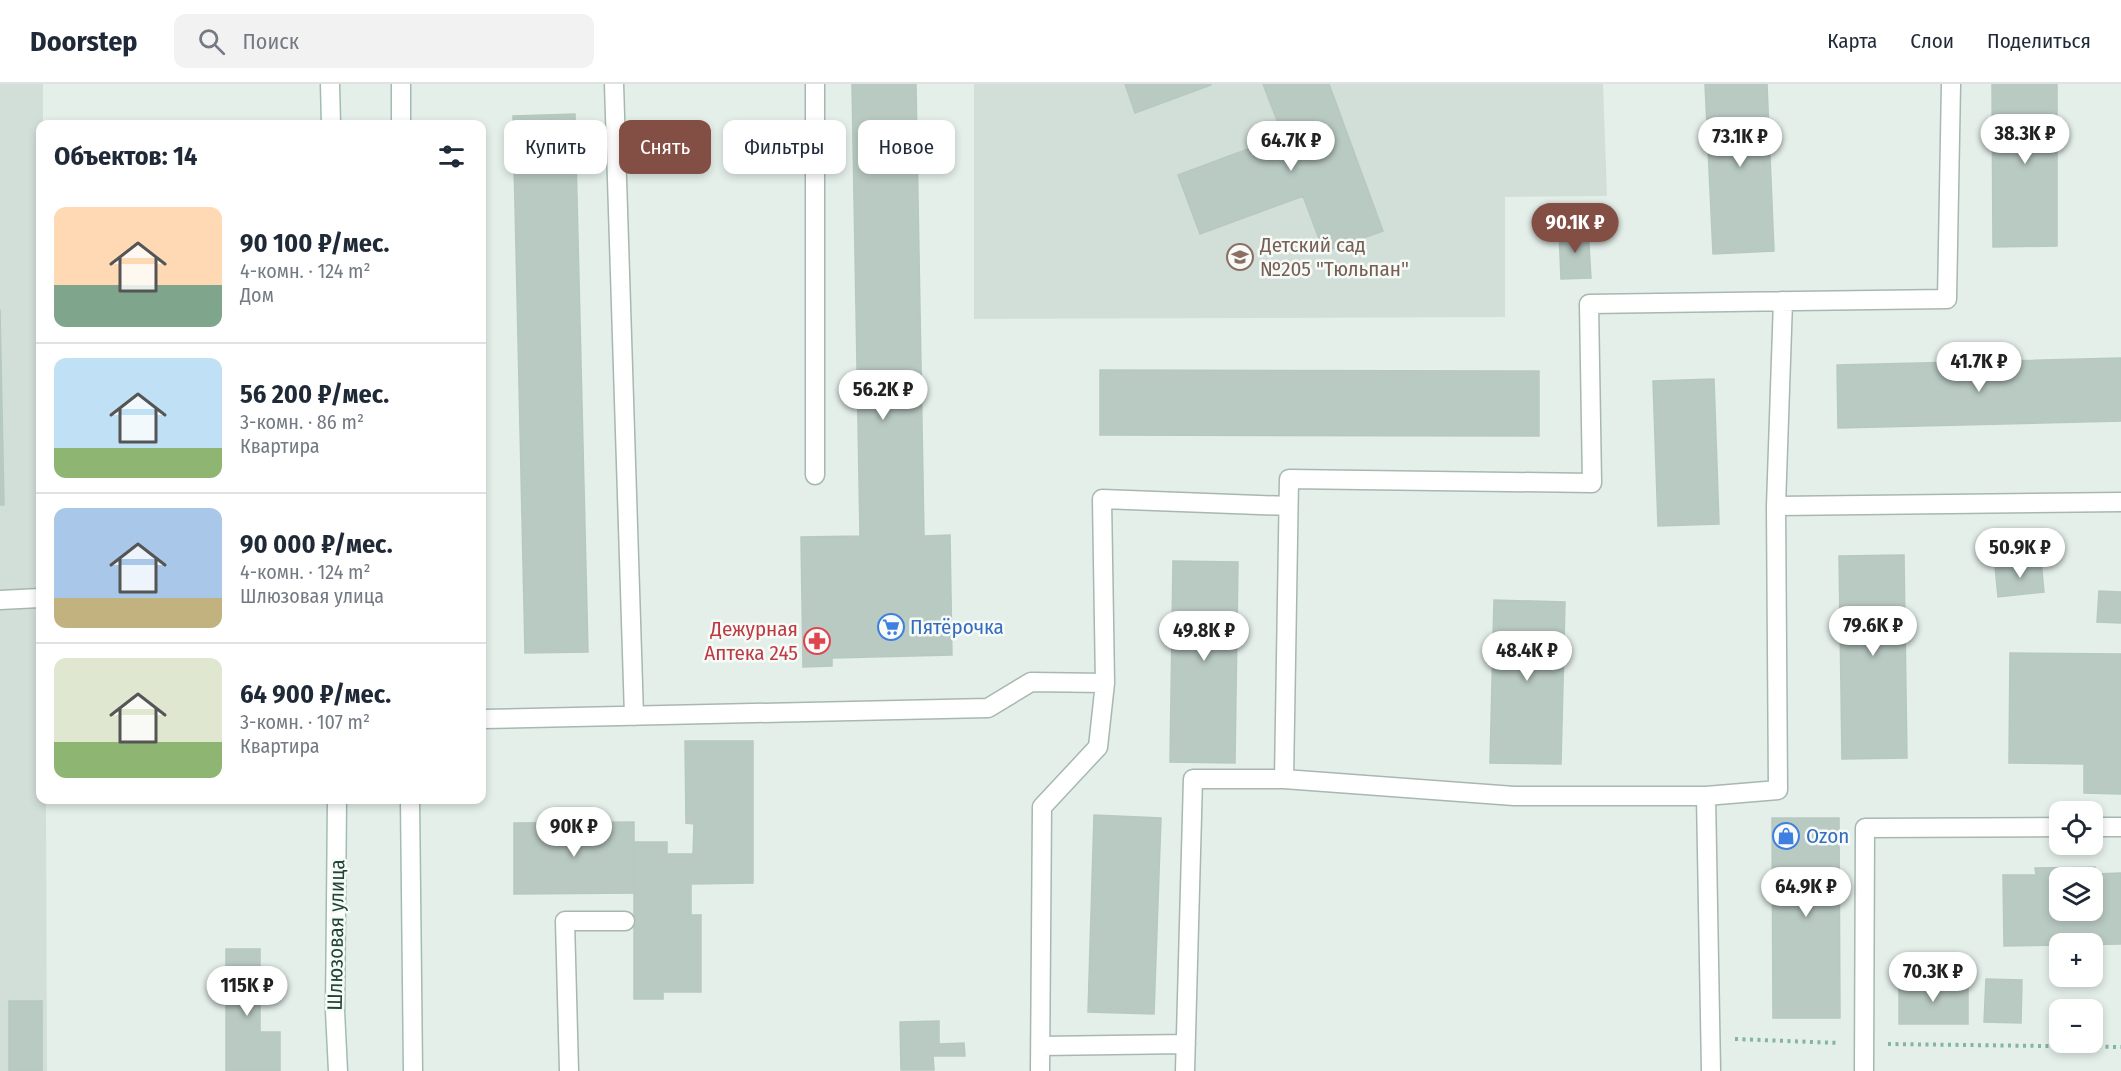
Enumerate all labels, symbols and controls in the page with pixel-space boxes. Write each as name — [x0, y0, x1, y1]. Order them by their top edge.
search box — [174, 14, 594, 68]
text: Doorstep — [30, 25, 138, 58]
icon: search — [195, 25, 228, 58]
text: Поиск — [243, 28, 299, 55]
text: Карта — [1827, 28, 1877, 54]
text: Слои — [1910, 28, 1954, 54]
text: Поделиться — [1987, 28, 2091, 54]
pin: 38.3K ₽ — [1970, 114, 2080, 165]
pin: 73.1K ₽ — [1685, 117, 1795, 168]
chip: Купить — [504, 120, 607, 174]
chip: Снять — [619, 120, 711, 174]
chip: Фильтры — [723, 120, 846, 174]
chip: Новое — [858, 120, 955, 174]
pin: 64.7K ₽ — [1236, 121, 1346, 172]
text: 38.3K ₽ — [1995, 121, 2055, 145]
text: 73.1K ₽ — [1712, 124, 1768, 148]
text: 64.7K ₽ — [1261, 128, 1321, 152]
icon: filters — [435, 140, 468, 173]
text: Объектов: 14 — [54, 141, 197, 172]
pin: 90.1K ₽ — [1520, 203, 1630, 254]
text: 90.1K ₽ — [1546, 210, 1604, 234]
text: 90 100 ₽/мес. — [240, 228, 389, 259]
icon: home — [102, 231, 174, 303]
place label: Детский сад №205 "Тюльпан" — [1259, 232, 1409, 282]
school or university icon: Детский сад №205 "Тюльпан" — [1225, 242, 1255, 272]
text: 4-комн. · 124 m² — [240, 259, 371, 283]
text: Дом — [240, 283, 274, 307]
pin: 41.7K ₽ — [1924, 342, 2034, 393]
text: 41.7K ₽ — [1950, 349, 2008, 373]
pin: 56.2K ₽ — [828, 370, 938, 421]
text: 56.2K ₽ — [853, 377, 913, 401]
text: 56 200 ₽/мес. — [240, 379, 389, 410]
icon: home — [102, 382, 174, 454]
text: 3-комн. · 86 m² — [240, 410, 364, 434]
text: Квартира — [240, 434, 320, 458]
pin: 50.9K ₽ — [1965, 528, 2075, 579]
text: 90 000 ₽/мес. — [240, 529, 393, 560]
icon: home — [102, 532, 174, 604]
text: 50.9K ₽ — [1989, 535, 2051, 559]
text: 4-комн. · 124 m² — [240, 560, 371, 584]
text: Шлюзовая улица — [240, 584, 384, 608]
pin: 79.6K ₽ — [1818, 606, 1928, 657]
pin: 49.8K ₽ — [1149, 611, 1259, 662]
supermarket icon: Пятёрочка — [876, 612, 906, 642]
text: 79.6K ₽ — [1843, 613, 1903, 637]
place label: Пятёрочка — [910, 614, 1004, 640]
place label: Дежурная Аптека 245 — [704, 616, 798, 666]
text: 49.8K ₽ — [1173, 618, 1235, 642]
pharmacy icon: Дежурная Аптека 245 — [802, 626, 832, 656]
pin: 48.4K ₽ — [1472, 631, 1582, 682]
text: 48.4K ₽ — [1496, 638, 1558, 662]
text: 64 900 ₽/мес. — [240, 679, 391, 710]
icon: home — [102, 682, 174, 754]
text: 3-комн. · 107 m² — [240, 710, 370, 734]
text: Квартира — [240, 734, 320, 758]
map controls — [2049, 801, 2103, 1053]
button: locate — [2049, 801, 2103, 855]
pin: 90K ₽ — [532, 807, 616, 858]
text: 90K ₽ — [550, 814, 598, 838]
shop icon: Ozon — [1771, 821, 1801, 851]
place label: Ozon — [1806, 823, 1849, 849]
street label: Шлюзовая улица — [322, 859, 350, 1011]
pin: 64.9K ₽ — [1751, 867, 1861, 918]
button: layers — [2049, 867, 2103, 921]
text: 64.9K ₽ — [1775, 874, 1837, 898]
button: + — [2049, 933, 2103, 987]
pin: 70.3K ₽ — [1878, 952, 1988, 1003]
text: 70.3K ₽ — [1903, 959, 1963, 983]
pin: 115K ₽ — [198, 966, 296, 1017]
text: 115K ₽ — [221, 973, 273, 997]
button: − — [2049, 999, 2103, 1053]

